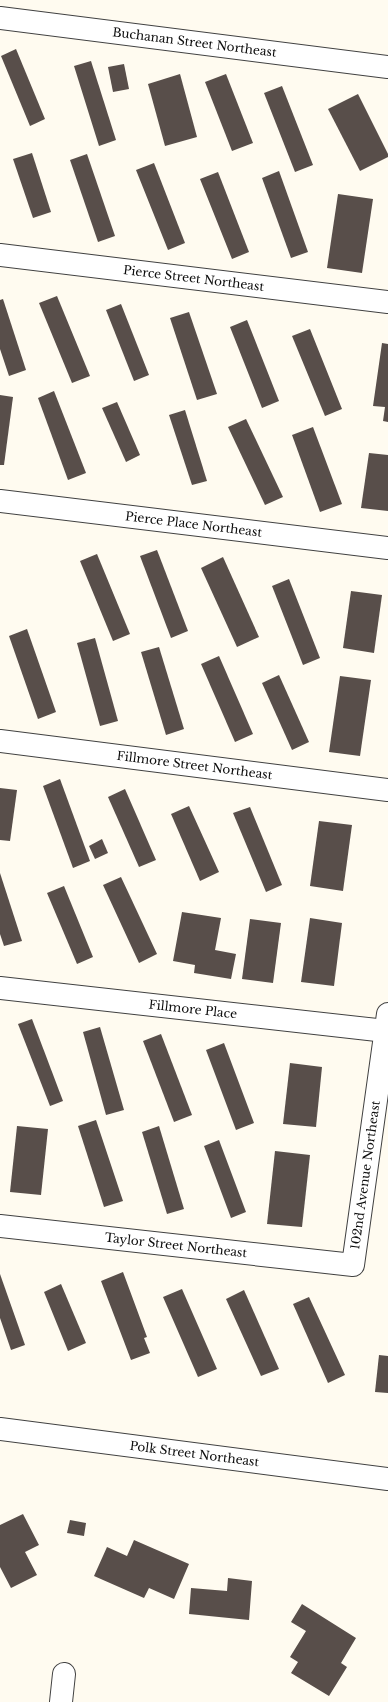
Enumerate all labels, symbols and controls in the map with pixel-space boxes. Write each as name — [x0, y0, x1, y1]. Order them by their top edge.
street label: Buchanan Street Northeast — [112, 24, 278, 60]
street label: Pierce Street Northeast — [122, 262, 265, 294]
street label: Pierce Place Northeast — [124, 508, 263, 540]
street label: Fillmore Street Northeast — [116, 748, 274, 782]
street label: Fillmore Place — [148, 997, 238, 1021]
street label: 102nd Avenue Northeast — [347, 1099, 383, 1250]
street label: Taylor Street Northeast — [104, 1230, 248, 1260]
street label: Polk Street Northeast — [129, 1438, 261, 1469]

